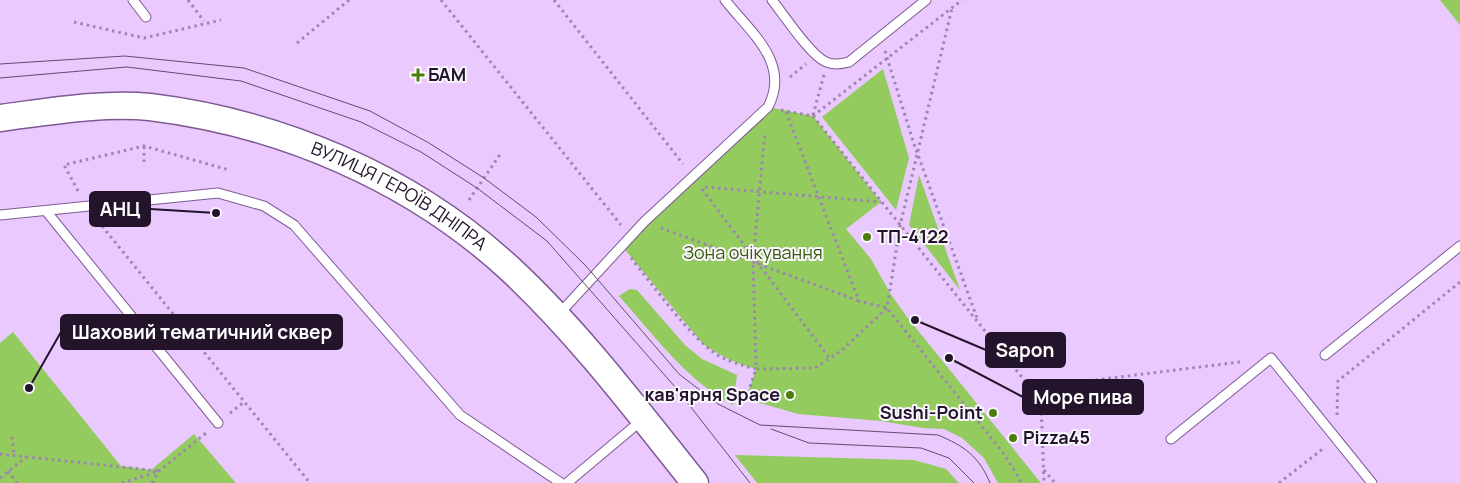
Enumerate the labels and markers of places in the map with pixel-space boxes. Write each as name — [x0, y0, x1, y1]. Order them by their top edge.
place label: БАМ — [428, 62, 466, 86]
marker: БАМ — [412, 69, 424, 81]
callout: АНЦ — [90, 192, 150, 226]
place label: ТП-4122 — [877, 224, 949, 248]
marker: ТП-4122 — [861, 231, 873, 243]
callout: Шаховий тематичний сквер — [61, 315, 342, 349]
callout: Sapon — [986, 333, 1065, 367]
callout: Море пива — [1023, 380, 1143, 414]
place label: кав'ярня Space — [645, 382, 780, 406]
marker: кав'ярня Space — [784, 389, 796, 401]
place label: Sushi-Point — [880, 400, 983, 424]
marker: Sushi-Point — [987, 407, 999, 419]
place label: Pizza45 — [1023, 425, 1090, 449]
marker: Pizza45 — [1007, 432, 1019, 444]

